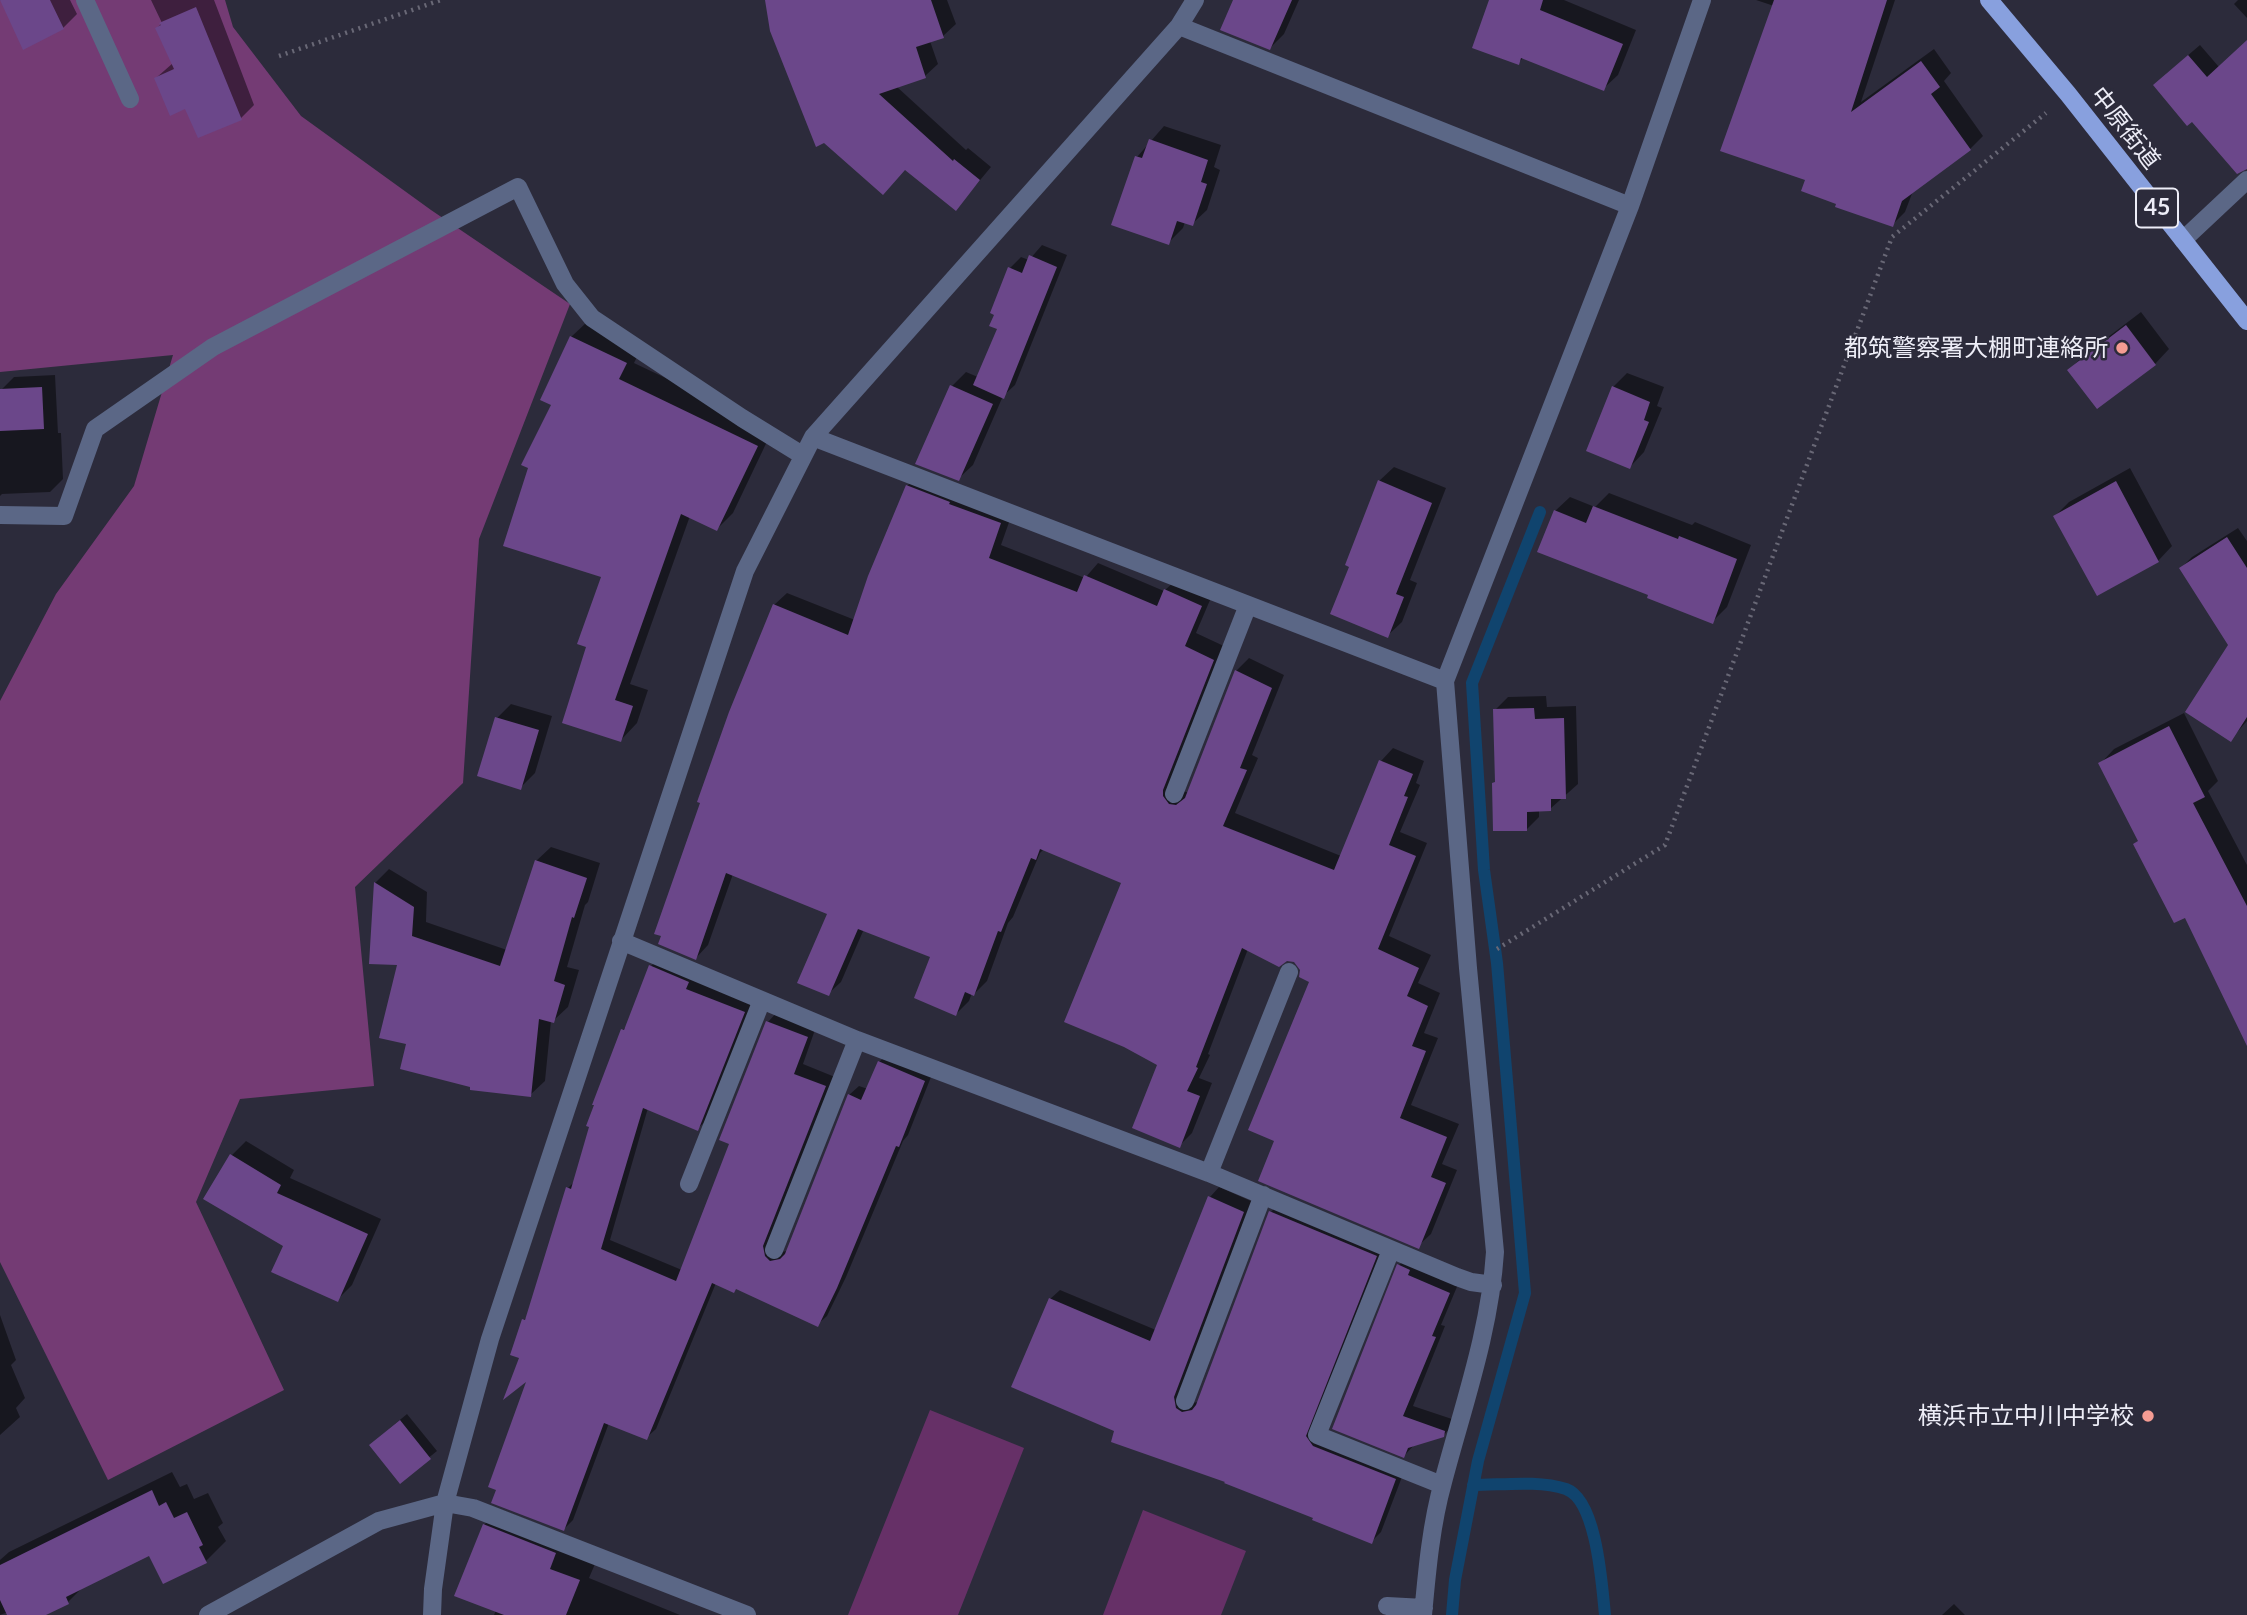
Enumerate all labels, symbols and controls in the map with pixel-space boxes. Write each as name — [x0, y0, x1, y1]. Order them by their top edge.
street label: 中原街道 — [2084, 81, 2166, 175]
road number: 45 — [2136, 188, 2178, 228]
place label: 都筑警察署大棚町連絡所 — [1844, 334, 2108, 362]
marker: 都筑警察署大棚町連絡所 — [2114, 340, 2130, 356]
place label: 横浜市立中川中学校 — [1918, 1402, 2134, 1430]
marker: 横浜市立中川中学校 — [2140, 1408, 2156, 1424]

